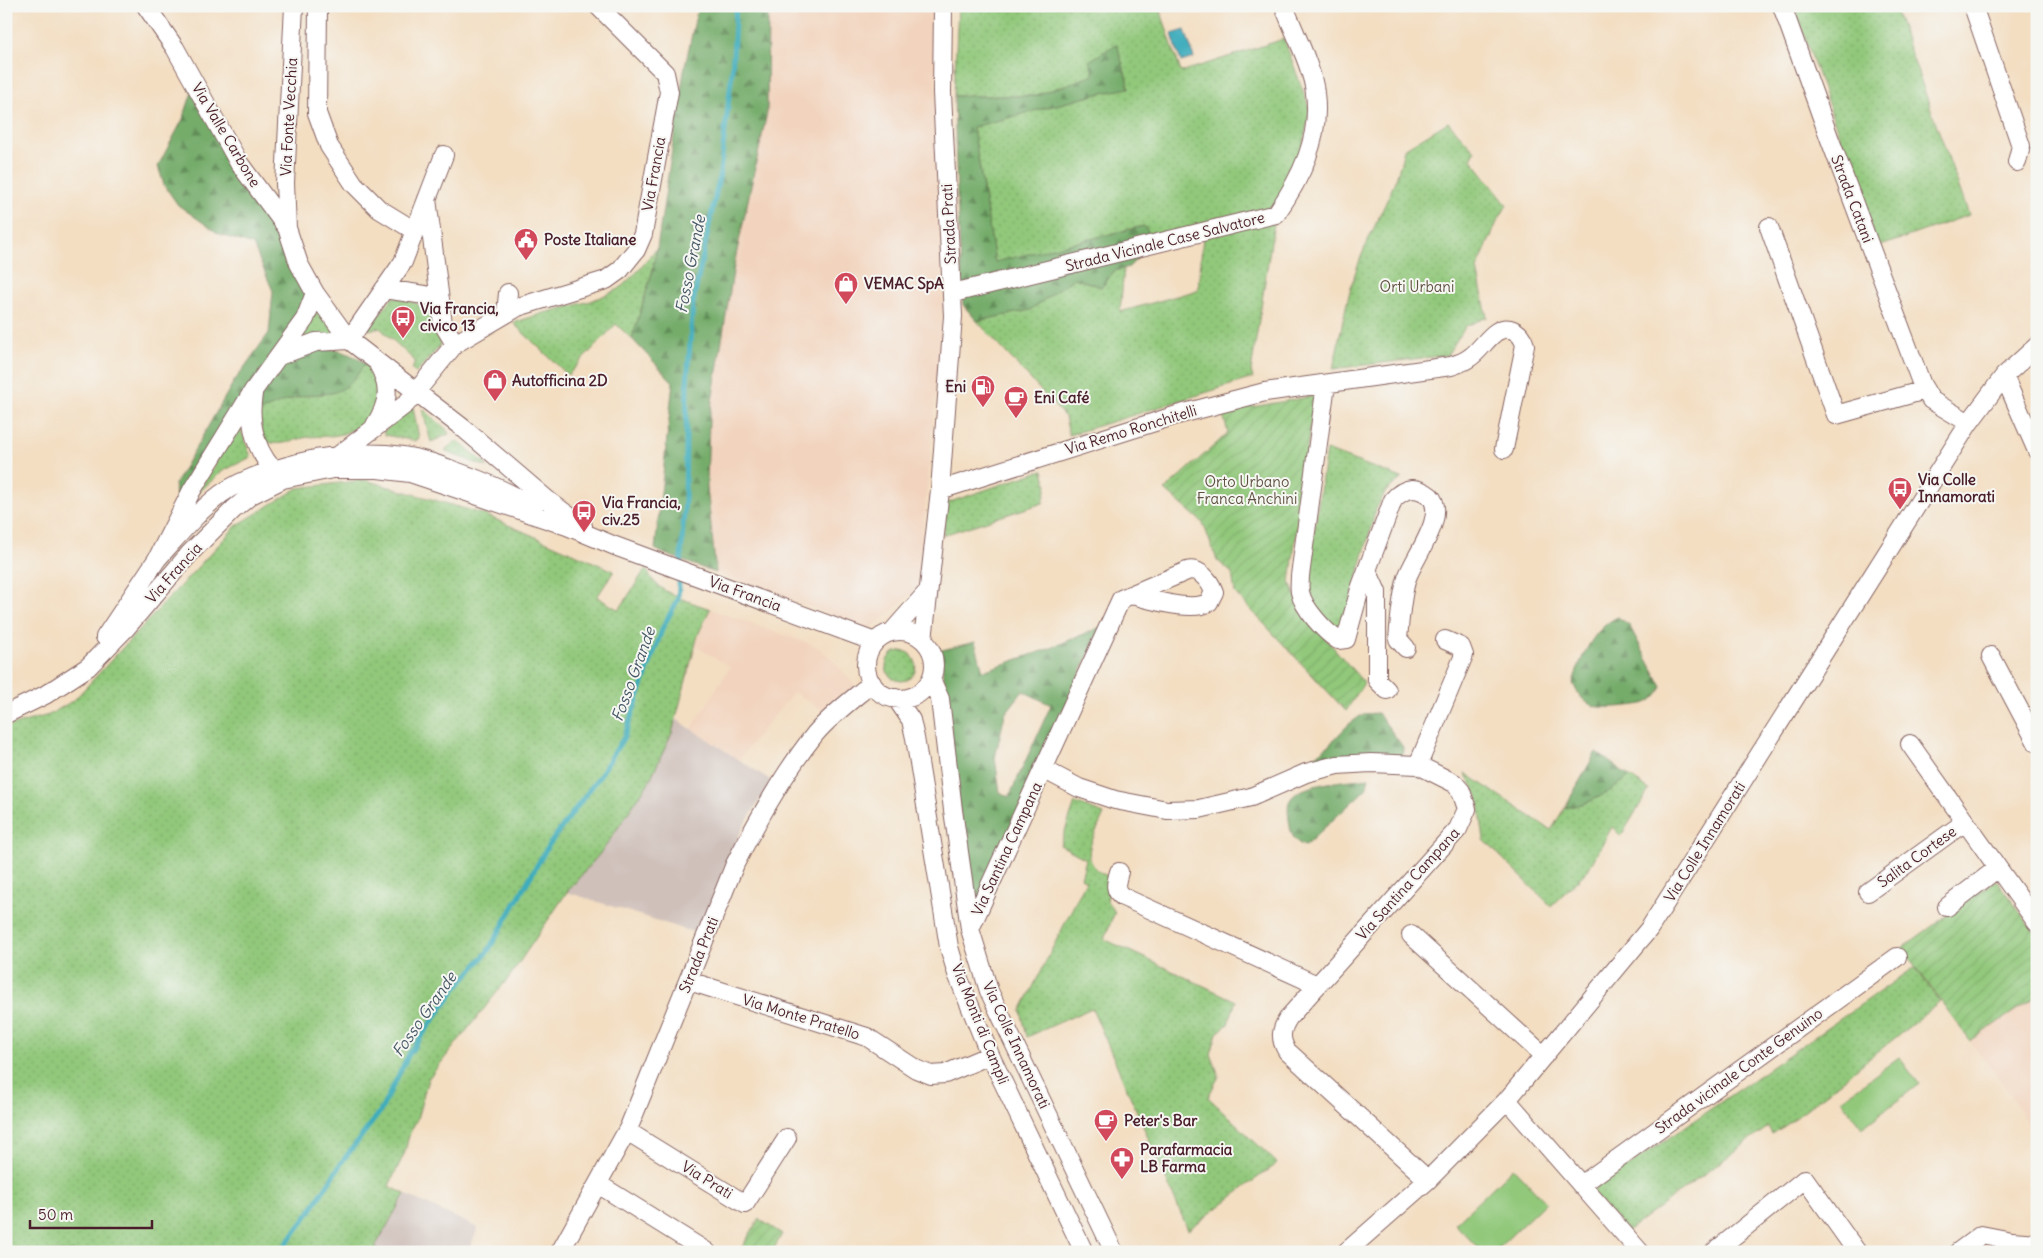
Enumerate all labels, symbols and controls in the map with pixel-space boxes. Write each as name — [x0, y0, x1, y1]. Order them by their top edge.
street label: Via Fonte Vecchia — [276, 57, 301, 177]
street label: Via Valle Carbone — [188, 79, 265, 190]
street label: Via Francia — [638, 135, 669, 213]
street label: Strada Catani — [1827, 152, 1878, 245]
street label: Strada Prati — [937, 183, 960, 265]
street label: Strada Vicinale Case Salvatore — [1063, 208, 1266, 275]
water label: Fosso Grande — [671, 212, 710, 314]
public building icon: Poste Italiane — [513, 227, 539, 261]
place label: Poste Italiane — [544, 230, 636, 249]
shop icon: VEMAC SpA — [833, 271, 859, 305]
place label: VEMAC SpA — [864, 274, 944, 294]
park label: Orti Urbani — [1380, 277, 1454, 296]
place label: Via Francia, civico 13 — [420, 299, 499, 335]
bus stop icon: Via Francia, civico 13 — [390, 305, 416, 339]
shop icon: Autofficina 2D — [482, 368, 508, 402]
place label: Autofficina 2D — [512, 371, 608, 390]
fuel station icon: Eni — [970, 374, 996, 408]
place label: Eni — [945, 377, 966, 396]
cafe icon: Eni Café — [1003, 385, 1029, 419]
place label: Eni Café — [1034, 388, 1089, 407]
street label: Via Remo Ronchitelli — [1063, 400, 1199, 459]
place label: Via Colle Innamorati — [1918, 470, 1995, 506]
park label: Orto Urbano Franca Anchini — [1197, 472, 1297, 508]
bus stop icon: Via Colle Innamorati — [1887, 476, 1913, 510]
place label: Via Francia, civ.25 — [602, 493, 681, 529]
bus stop icon: Via Francia, civ.25 — [571, 499, 597, 533]
street label: Via Francia — [141, 538, 206, 607]
street label: Via Francia — [706, 572, 784, 616]
water label: Fosso Grande — [607, 623, 660, 724]
street label: Via Santina Campana — [967, 778, 1046, 919]
street label: Via Colle Innamorati — [1660, 778, 1749, 905]
street label: Salita Cortese — [1874, 822, 1960, 892]
street label: Via Santina Campana — [1352, 823, 1464, 944]
street label: Strada Prati — [675, 914, 722, 996]
street label: Via Monti di Campli — [948, 961, 1013, 1087]
water label: Fosso Grande — [387, 967, 461, 1060]
street label: Via Colle Innamorati — [979, 978, 1054, 1111]
street label: Via Monte Pratello — [740, 990, 862, 1043]
street label: Strada vicinale Conte Genuino — [1651, 1003, 1826, 1138]
cafe icon: Peter's Bar — [1093, 1108, 1119, 1142]
place label: Peter's Bar — [1124, 1111, 1198, 1130]
place label: Parafarmacia LB Farma — [1140, 1140, 1233, 1176]
pharmacy icon: Parafarmacia LB Farma — [1109, 1146, 1135, 1180]
street label: Via Prati — [678, 1156, 736, 1203]
scale bar — [30, 1198, 152, 1230]
text: 50 m — [38, 1205, 73, 1224]

